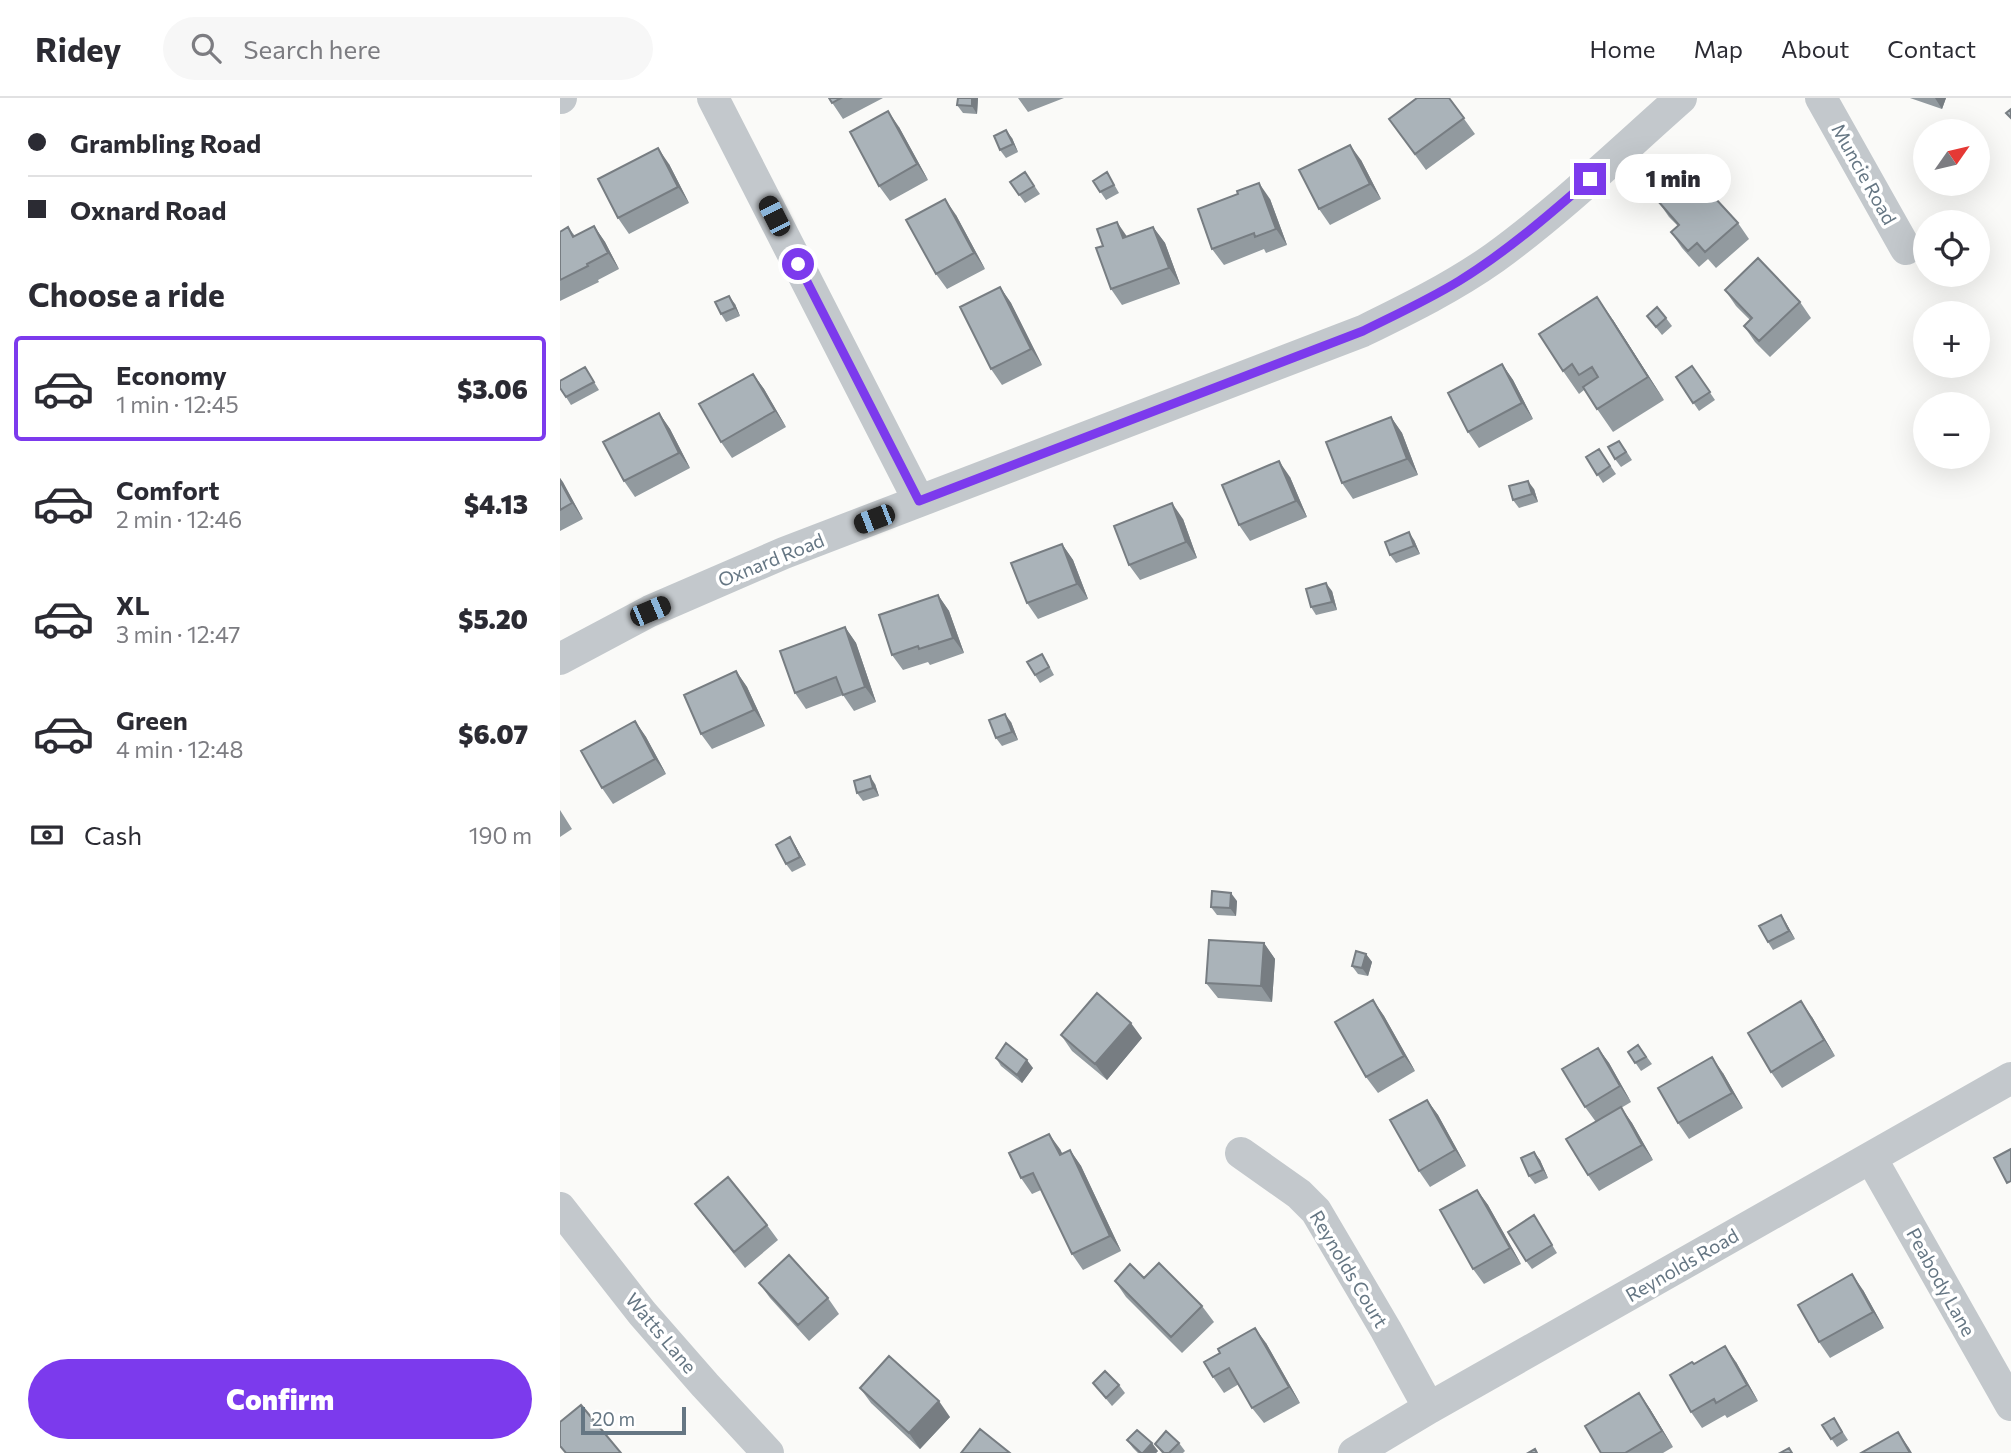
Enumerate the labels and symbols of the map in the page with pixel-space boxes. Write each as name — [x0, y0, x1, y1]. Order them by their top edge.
street label: Muncie Road — [1827, 119, 1902, 228]
north arrow — [1913, 119, 1990, 196]
callout: 1 min — [1614, 154, 1730, 204]
route end — [1574, 163, 1606, 195]
car — [756, 193, 793, 239]
route start — [782, 248, 814, 280]
car — [851, 502, 898, 536]
street label: Oxnard Road — [714, 528, 827, 591]
car — [627, 593, 674, 629]
street label: Reynolds Court — [1305, 1206, 1393, 1332]
street label: Reynolds Road — [1621, 1223, 1742, 1306]
street label: Peabody Lane — [1902, 1224, 1981, 1340]
street label: Watts Lane — [621, 1288, 702, 1378]
scale bar — [581, 1404, 686, 1436]

